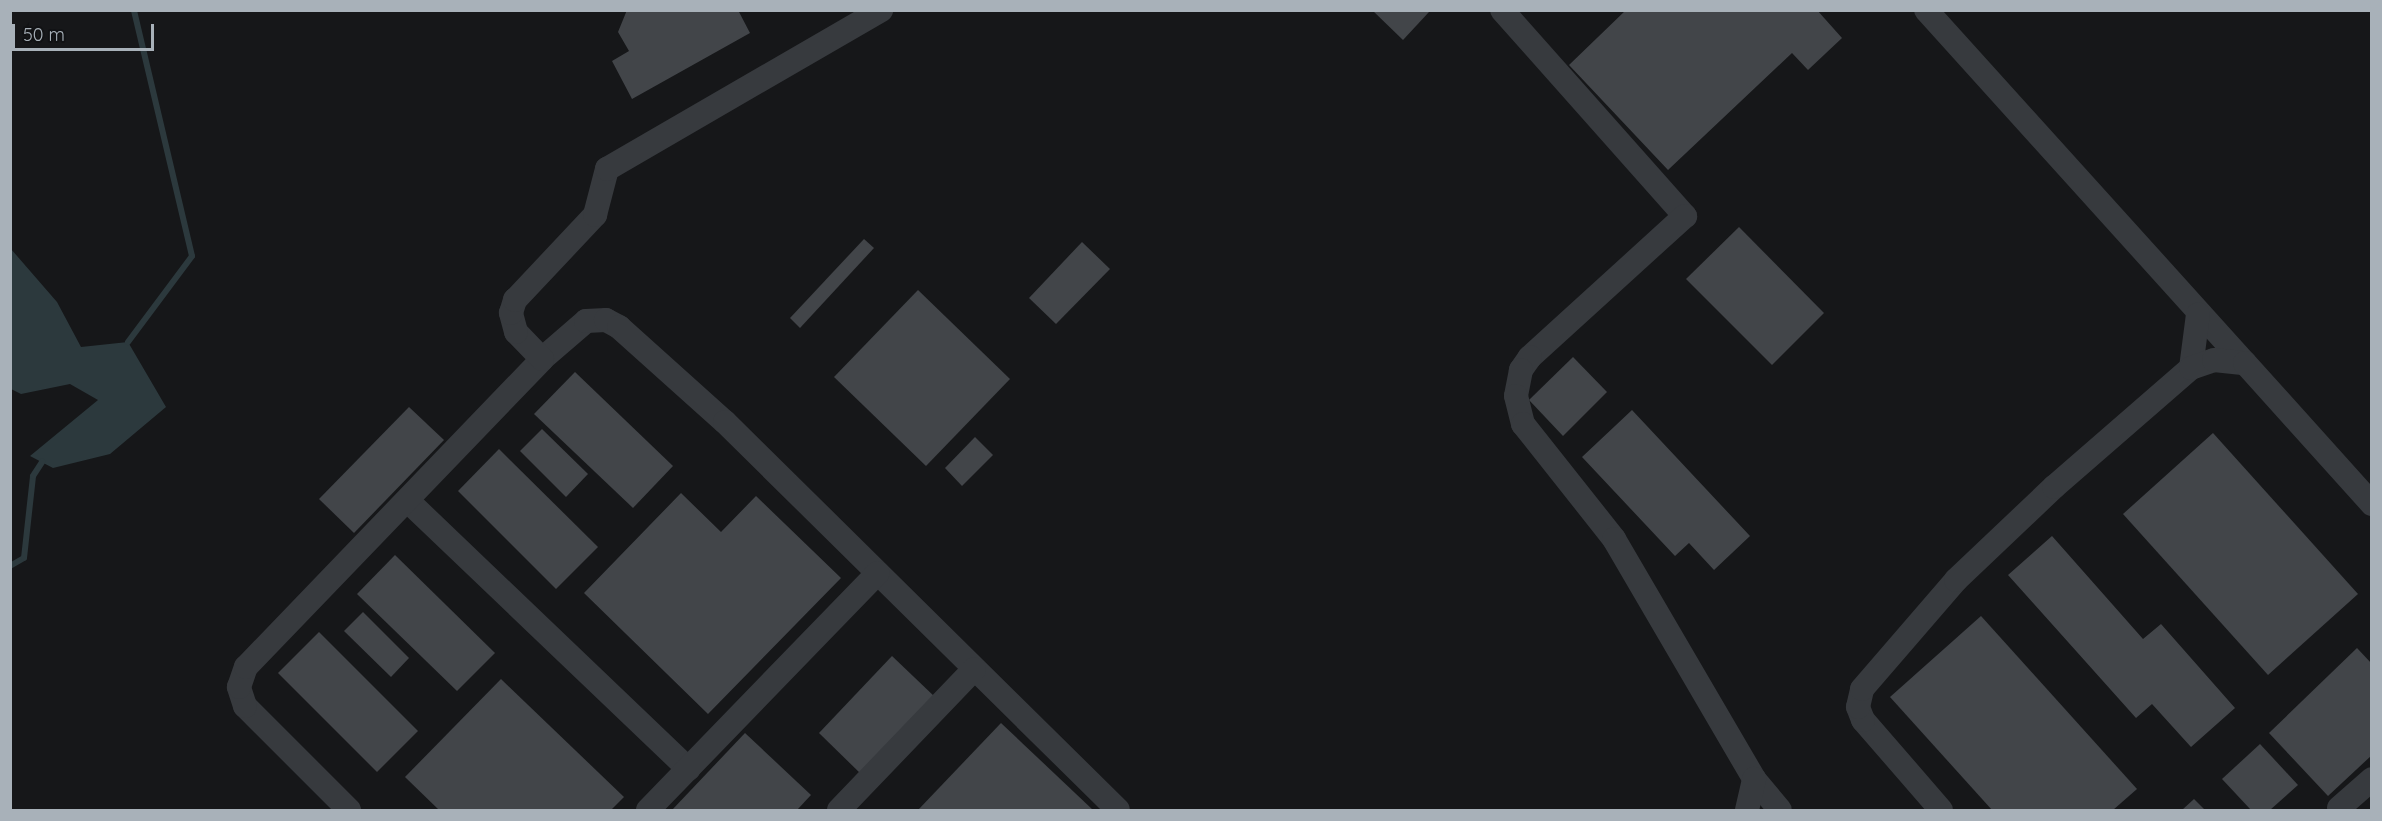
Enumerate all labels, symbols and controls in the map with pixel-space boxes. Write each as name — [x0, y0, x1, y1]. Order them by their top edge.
scale bar — [15, 12, 158, 50]
text: 50 m — [23, 23, 65, 46]

